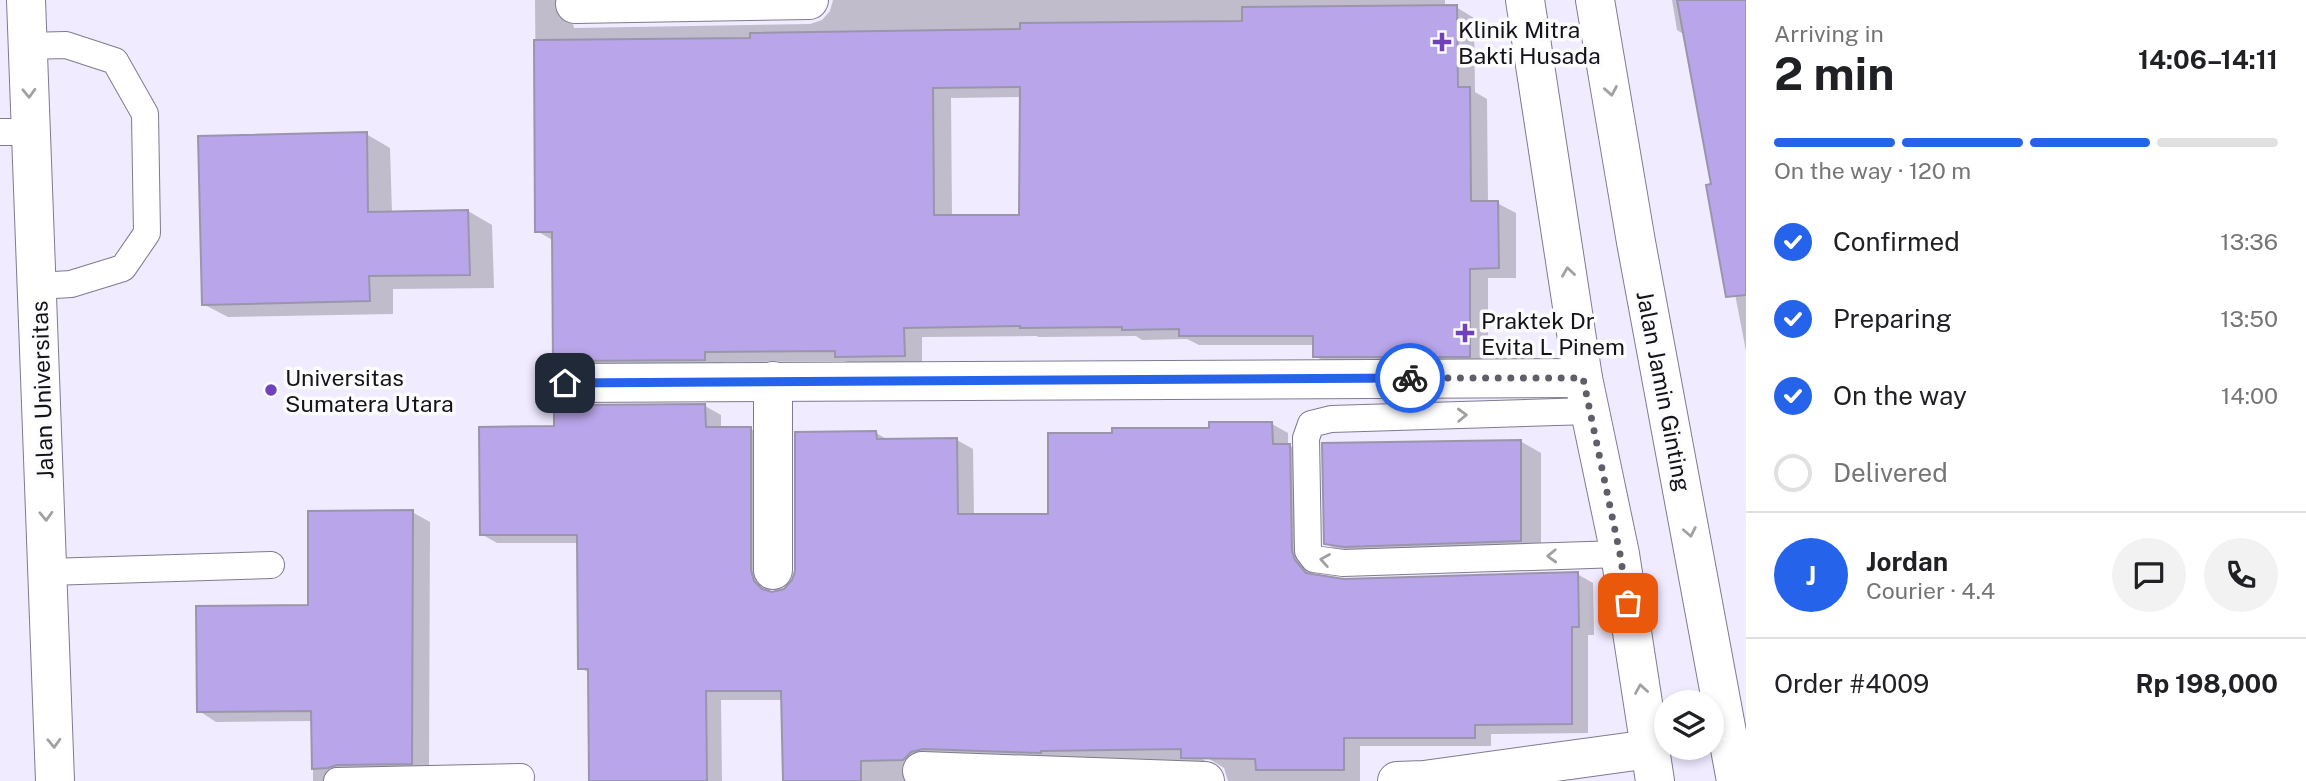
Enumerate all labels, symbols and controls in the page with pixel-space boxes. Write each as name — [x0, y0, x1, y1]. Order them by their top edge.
place label: Klinik Mitra Bakti Husada — [1458, 16, 1601, 69]
text: Arriving in — [1774, 20, 1884, 47]
marker: Klinik Mitra Bakti Husada — [1432, 32, 1452, 52]
text: 14:06–14:11 — [2138, 44, 2278, 75]
text: 2 min — [1774, 46, 1894, 100]
one-way arrow — [1603, 86, 1618, 97]
one-way arrow — [21, 87, 36, 98]
text: On the way · 120 m — [1774, 157, 1971, 184]
icon: check — [1774, 223, 1812, 261]
text: Confirmed — [1833, 226, 1960, 257]
text: 13:36 — [2220, 228, 2278, 255]
one-way arrow — [1560, 266, 1575, 278]
street label: Jalan Jamin Ginting — [1631, 288, 1697, 494]
street label: Jalan Universitas — [25, 300, 59, 480]
icon: check — [1774, 300, 1812, 338]
text: Preparing — [1833, 303, 1952, 334]
text: 13:50 — [2220, 305, 2278, 332]
place label: Praktek Dr Evita L Pinem — [1481, 307, 1625, 360]
marker: Praktek Dr Evita L Pinem — [1455, 323, 1475, 343]
courier — [1375, 343, 1445, 413]
pin — [535, 353, 595, 413]
icon: bike — [1391, 359, 1429, 397]
place label: Universitas Sumatera Utara — [285, 364, 454, 417]
icon: home — [546, 364, 584, 402]
icon: check — [1774, 377, 1812, 415]
text: On the way — [1833, 380, 1967, 411]
marker: Universitas Sumatera Utara — [263, 382, 279, 398]
text: 14:00 — [2221, 382, 2278, 409]
one-way arrow — [1458, 407, 1468, 423]
text: Delivered — [1833, 457, 1948, 488]
one-way arrow — [39, 511, 54, 522]
one-way arrow — [1682, 526, 1697, 538]
button: chat — [2112, 538, 2186, 612]
button: phone — [2204, 538, 2278, 612]
text: Jordan — [1866, 546, 1948, 577]
one-way arrow — [1546, 548, 1557, 564]
one-way arrow — [1319, 553, 1331, 568]
text: J — [1806, 560, 1816, 591]
pin — [1598, 573, 1658, 633]
text: Courier · 4.4 — [1866, 577, 1995, 604]
icon: bag — [1609, 584, 1647, 622]
text: Order #4009 — [1774, 668, 1929, 699]
text: Rp 198,000 — [2135, 668, 2278, 699]
one-way arrow — [1634, 683, 1649, 695]
map controls — [1654, 690, 1724, 760]
button: layers — [1654, 690, 1724, 760]
one-way arrow — [46, 738, 62, 749]

